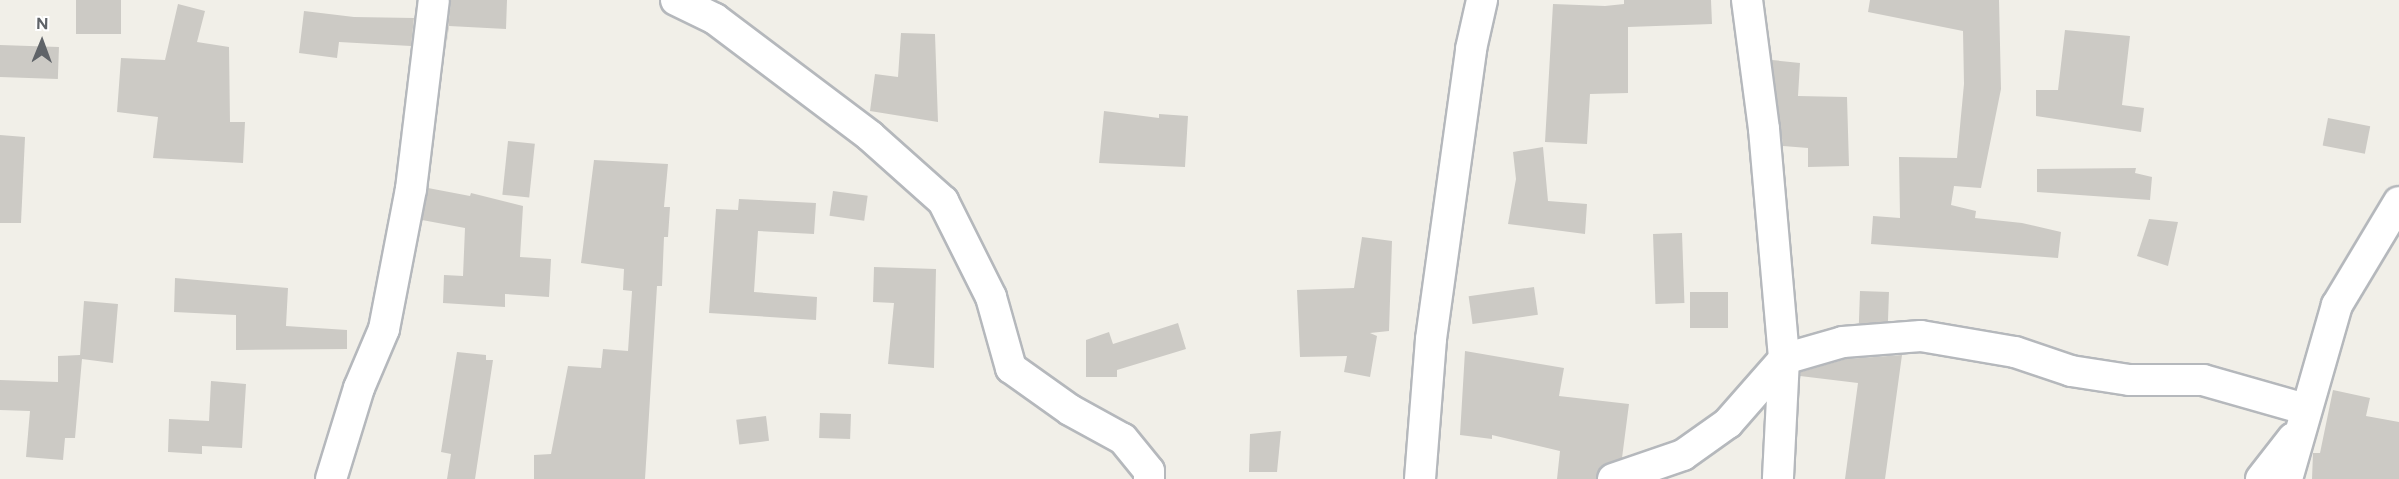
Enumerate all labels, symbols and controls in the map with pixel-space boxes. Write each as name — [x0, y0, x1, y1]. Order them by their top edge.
north arrow — [12, 12, 72, 72]
text: N — [36, 14, 49, 33]

